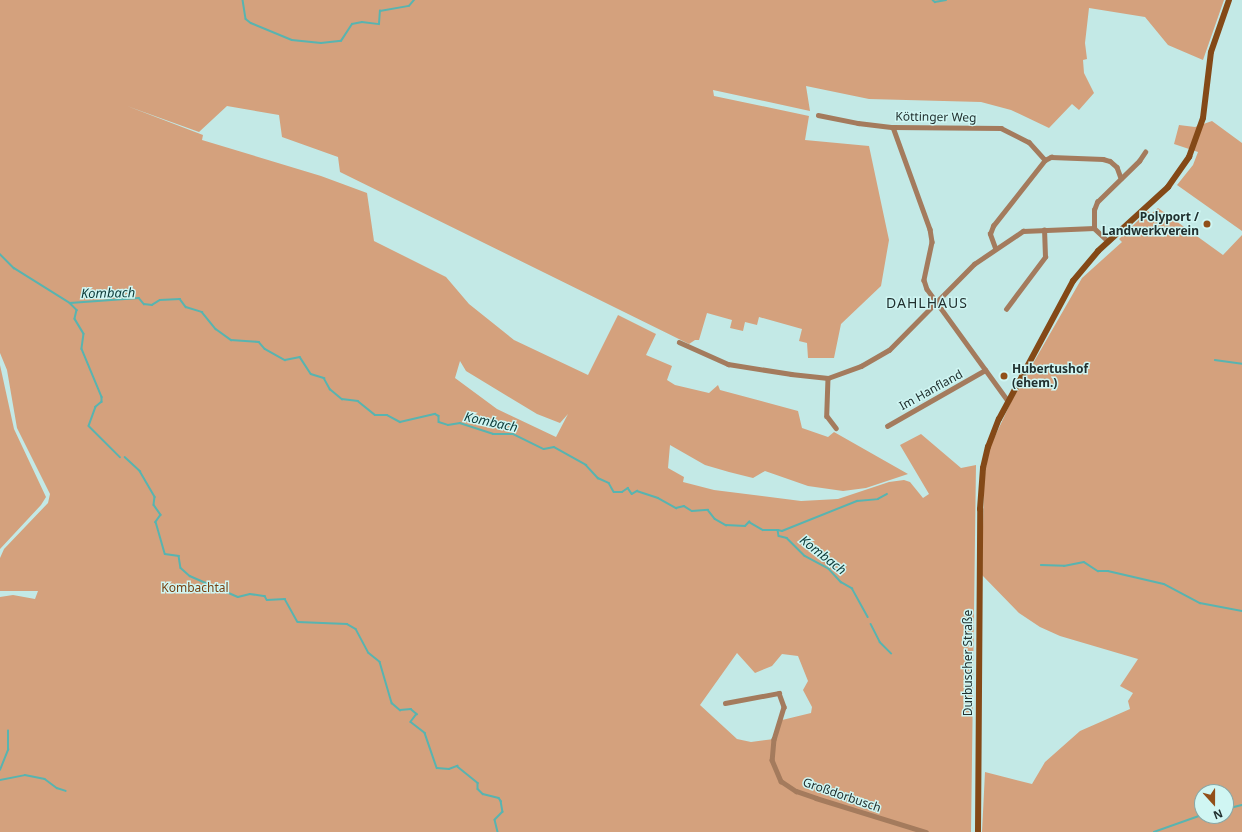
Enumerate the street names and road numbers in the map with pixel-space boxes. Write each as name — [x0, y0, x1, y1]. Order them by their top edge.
street label: Köttinger Weg — [895, 109, 977, 125]
street label: Im Hanfland — [897, 367, 965, 413]
street label: Durbuscher Straße — [961, 610, 975, 716]
street label: Großdorbusch — [801, 775, 883, 815]

